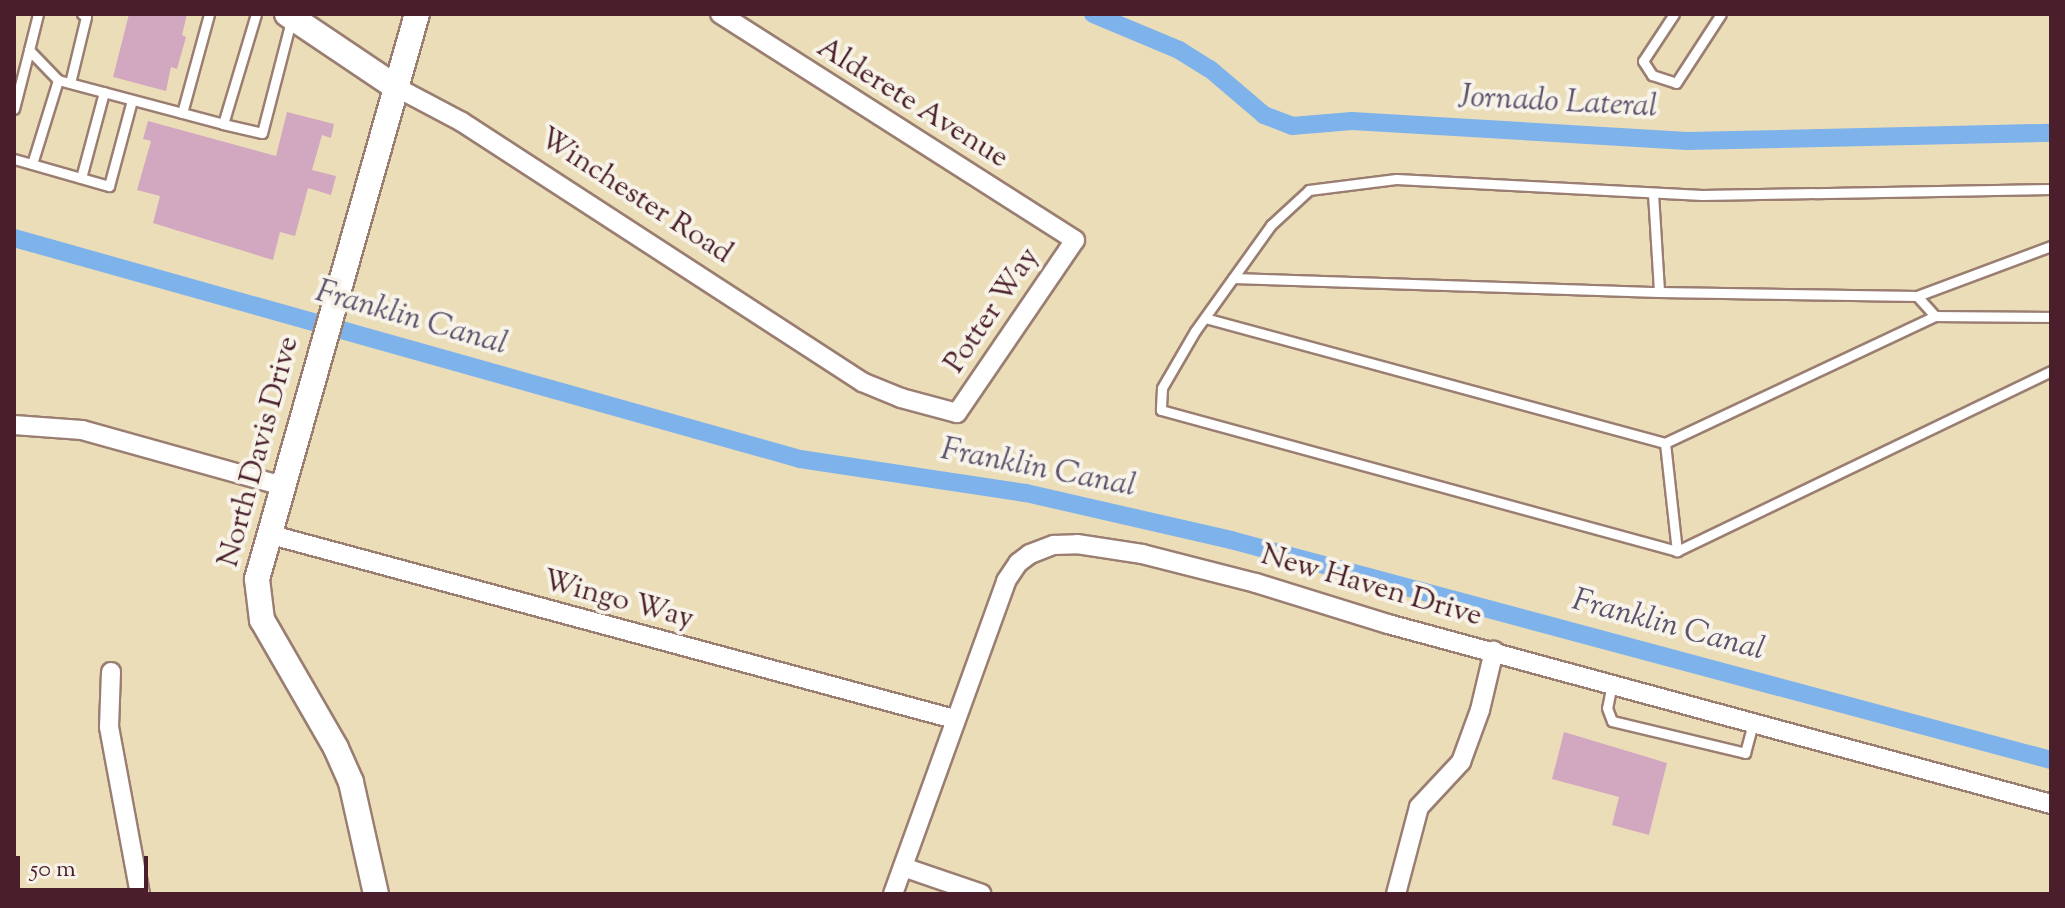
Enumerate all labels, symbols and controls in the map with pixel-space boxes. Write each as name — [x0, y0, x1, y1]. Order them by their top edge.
street label: Alderete Avenue — [810, 31, 1014, 177]
water label: Jornado Lateral — [1458, 79, 1658, 127]
street label: Winchester Road — [532, 121, 738, 273]
street label: Potter Way — [938, 241, 1048, 381]
water label: Franklin Canal — [311, 273, 511, 365]
street label: North Davis Drive — [212, 333, 308, 571]
water label: Franklin Canal — [937, 431, 1139, 507]
street label: New Haven Drive — [1256, 538, 1486, 636]
street label: Wingo Way — [539, 564, 697, 638]
water label: Franklin Canal — [1568, 582, 1768, 670]
scale bar — [20, 840, 152, 890]
text: 50 m — [30, 853, 76, 887]

